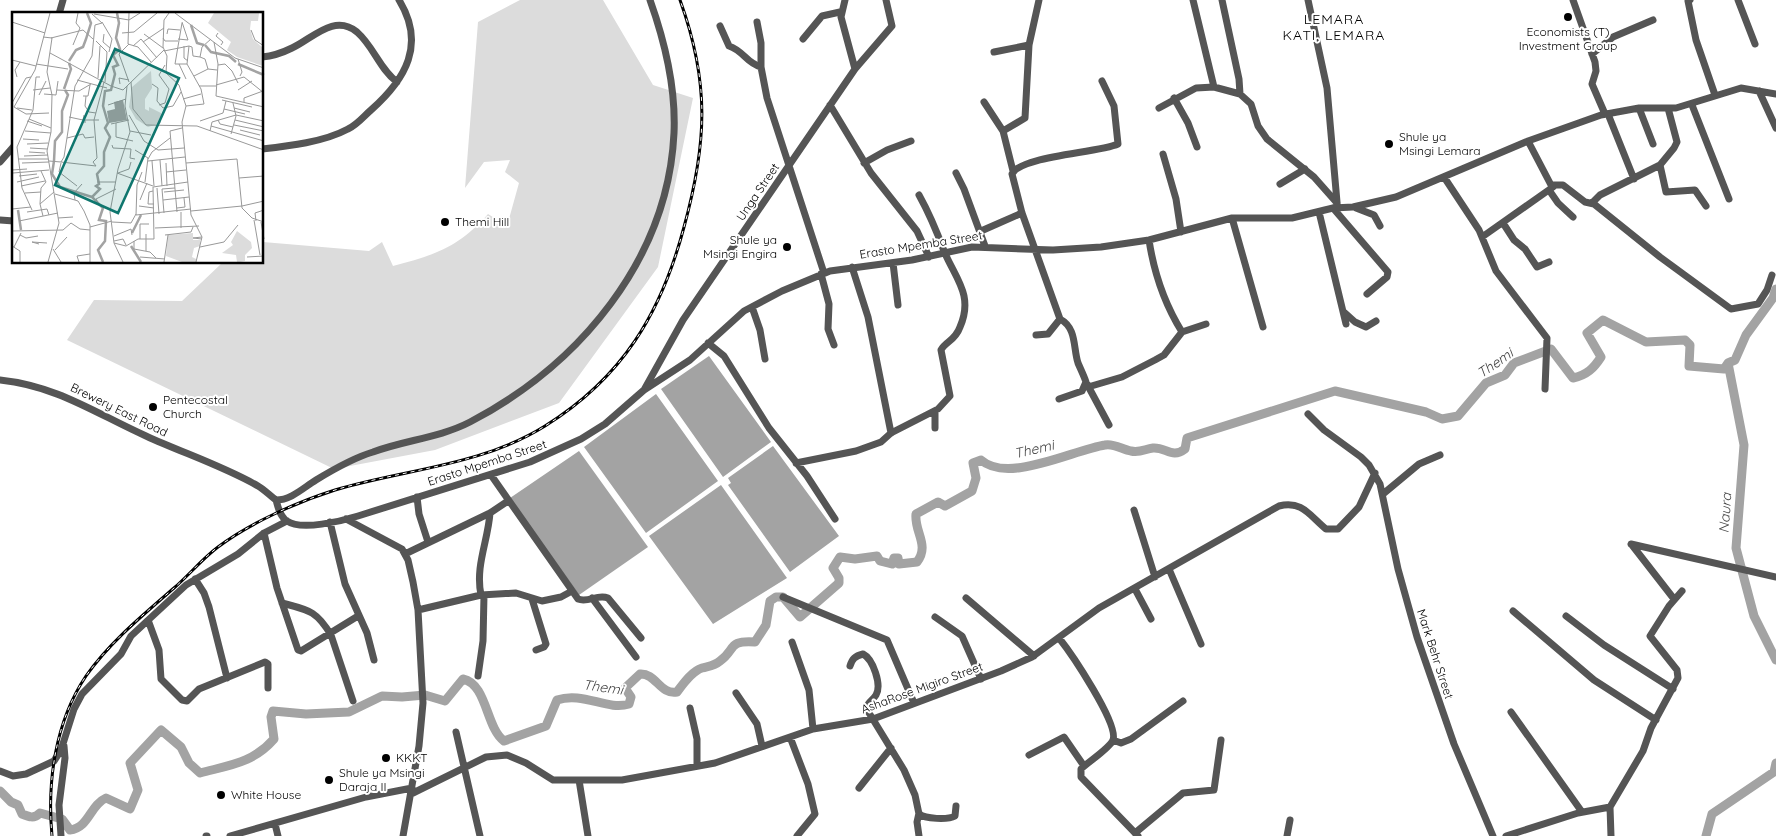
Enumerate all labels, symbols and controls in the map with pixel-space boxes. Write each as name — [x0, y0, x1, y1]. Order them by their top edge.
district label: LEMARA KATI, LEMARA — [1283, 10, 1385, 44]
marker: Economists (T) Investment Group — [1562, 11, 1574, 23]
inset map — [12, 12, 264, 264]
place label: Economists (T) Investment Group — [1519, 24, 1617, 53]
place label: Shule ya Msingi Lemara — [1399, 129, 1481, 158]
marker: Shule ya Msingi Lemara — [1383, 138, 1395, 150]
street label: Unga Street — [733, 160, 782, 223]
place label: Themi Hill — [455, 214, 509, 229]
marker: Themi Hill — [439, 216, 451, 228]
street label: Erasto Mpemba Street — [858, 227, 983, 262]
place label: Shule ya Msingi Engira — [703, 232, 777, 261]
marker: Shule ya Msingi Engira — [781, 241, 793, 253]
water label: Themi — [1473, 343, 1518, 382]
street label: Brewery East Road — [68, 380, 170, 440]
place label: Pentecostal Church — [163, 392, 228, 421]
marker: Pentecostal Church — [147, 401, 159, 413]
water label: Themi — [1012, 435, 1057, 462]
street label: Erasto Mpemba Street — [425, 436, 548, 489]
water label: Naura — [1715, 491, 1735, 534]
street label: Mark Behr Street — [1414, 607, 1457, 701]
street label: AshaRose Migiro Street — [859, 658, 985, 717]
water label: Themi — [582, 675, 626, 699]
place label: KKKT — [396, 750, 428, 765]
marker: KKKT — [380, 752, 392, 764]
place label: Shule ya Msingi Daraja II — [339, 765, 425, 794]
marker: Shule ya Msingi Daraja II — [323, 774, 335, 786]
place label: White House — [231, 787, 301, 802]
marker: White House — [215, 789, 227, 801]

